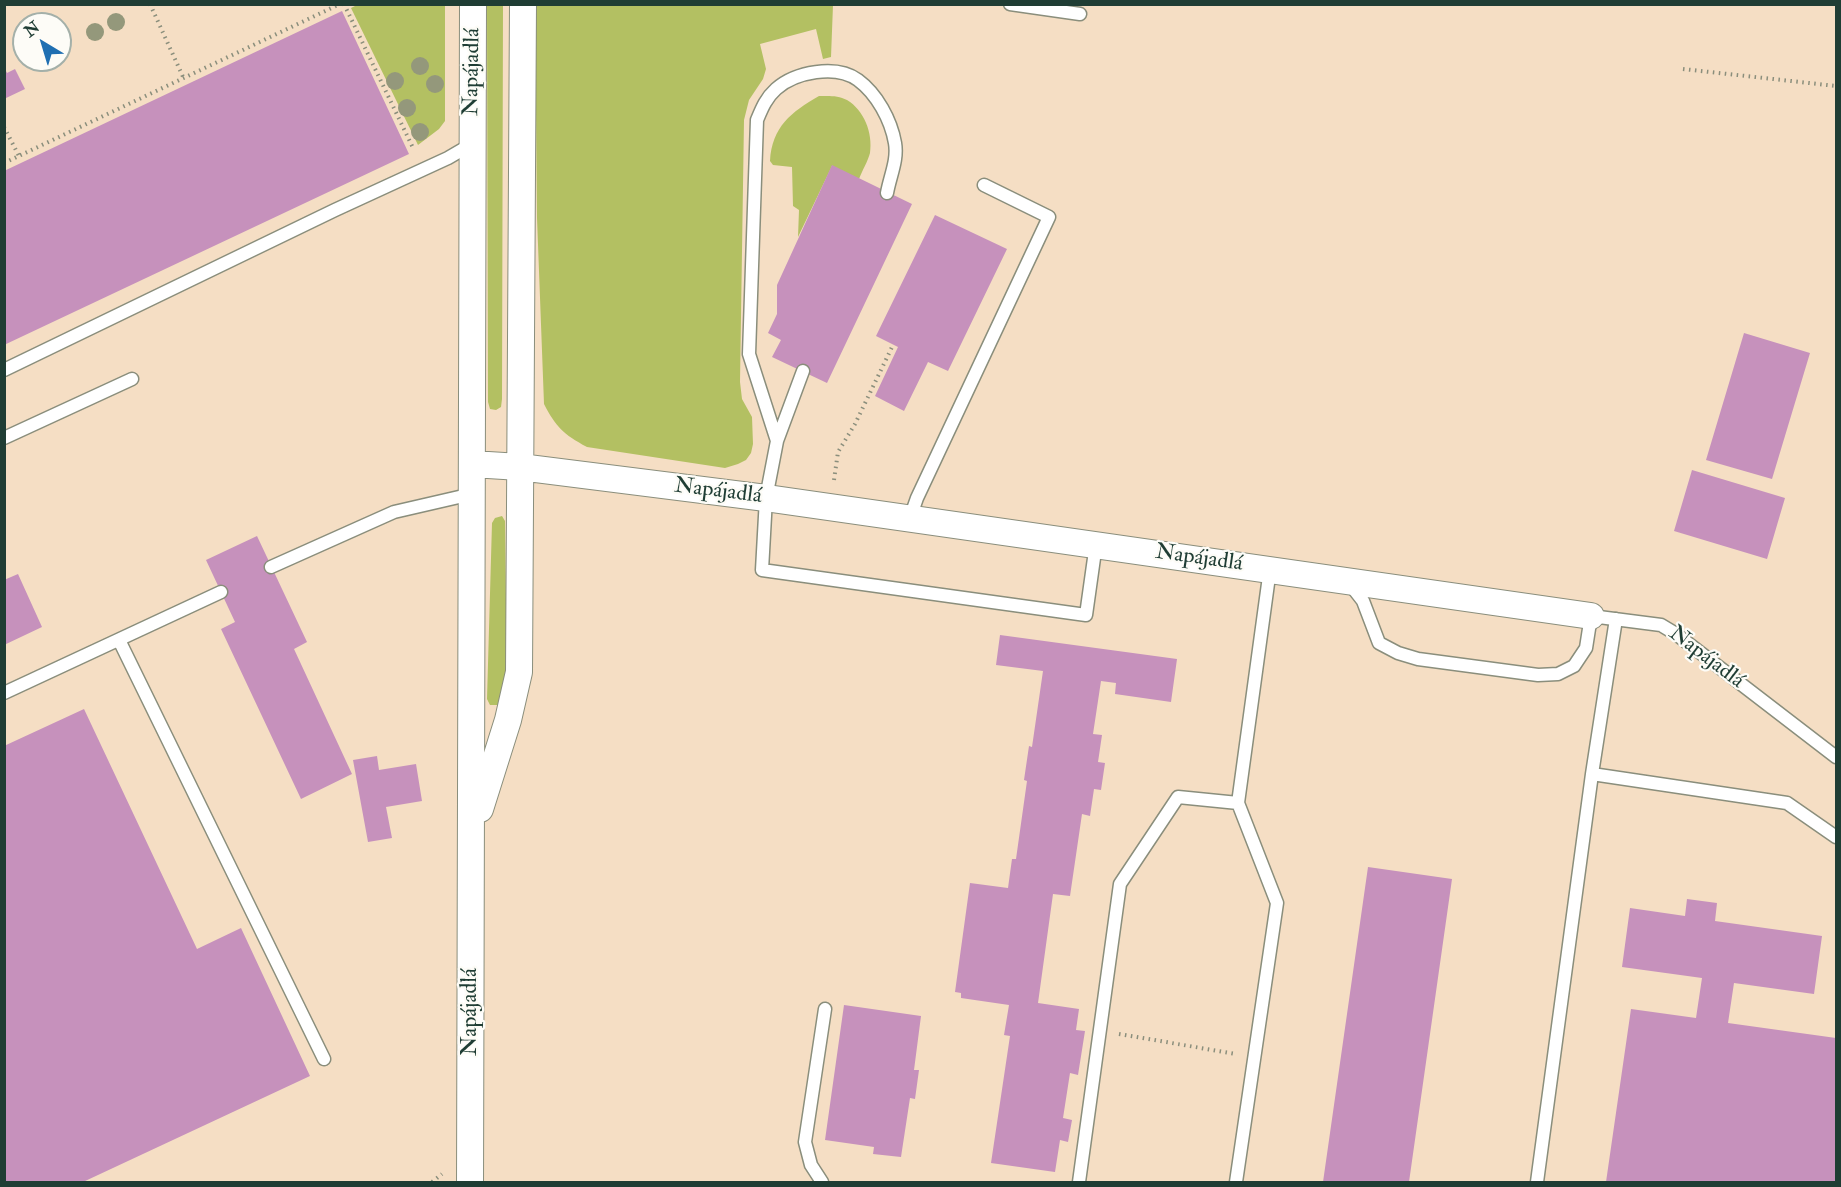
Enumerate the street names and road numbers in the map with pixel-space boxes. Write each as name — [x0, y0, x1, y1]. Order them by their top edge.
street label: Napájadlá — [459, 28, 487, 116]
street label: Napájadlá — [673, 474, 763, 510]
street label: Napájadlá — [1154, 540, 1244, 578]
street label: Napájadlá — [1663, 621, 1749, 695]
street label: Napájadlá — [458, 968, 484, 1056]

